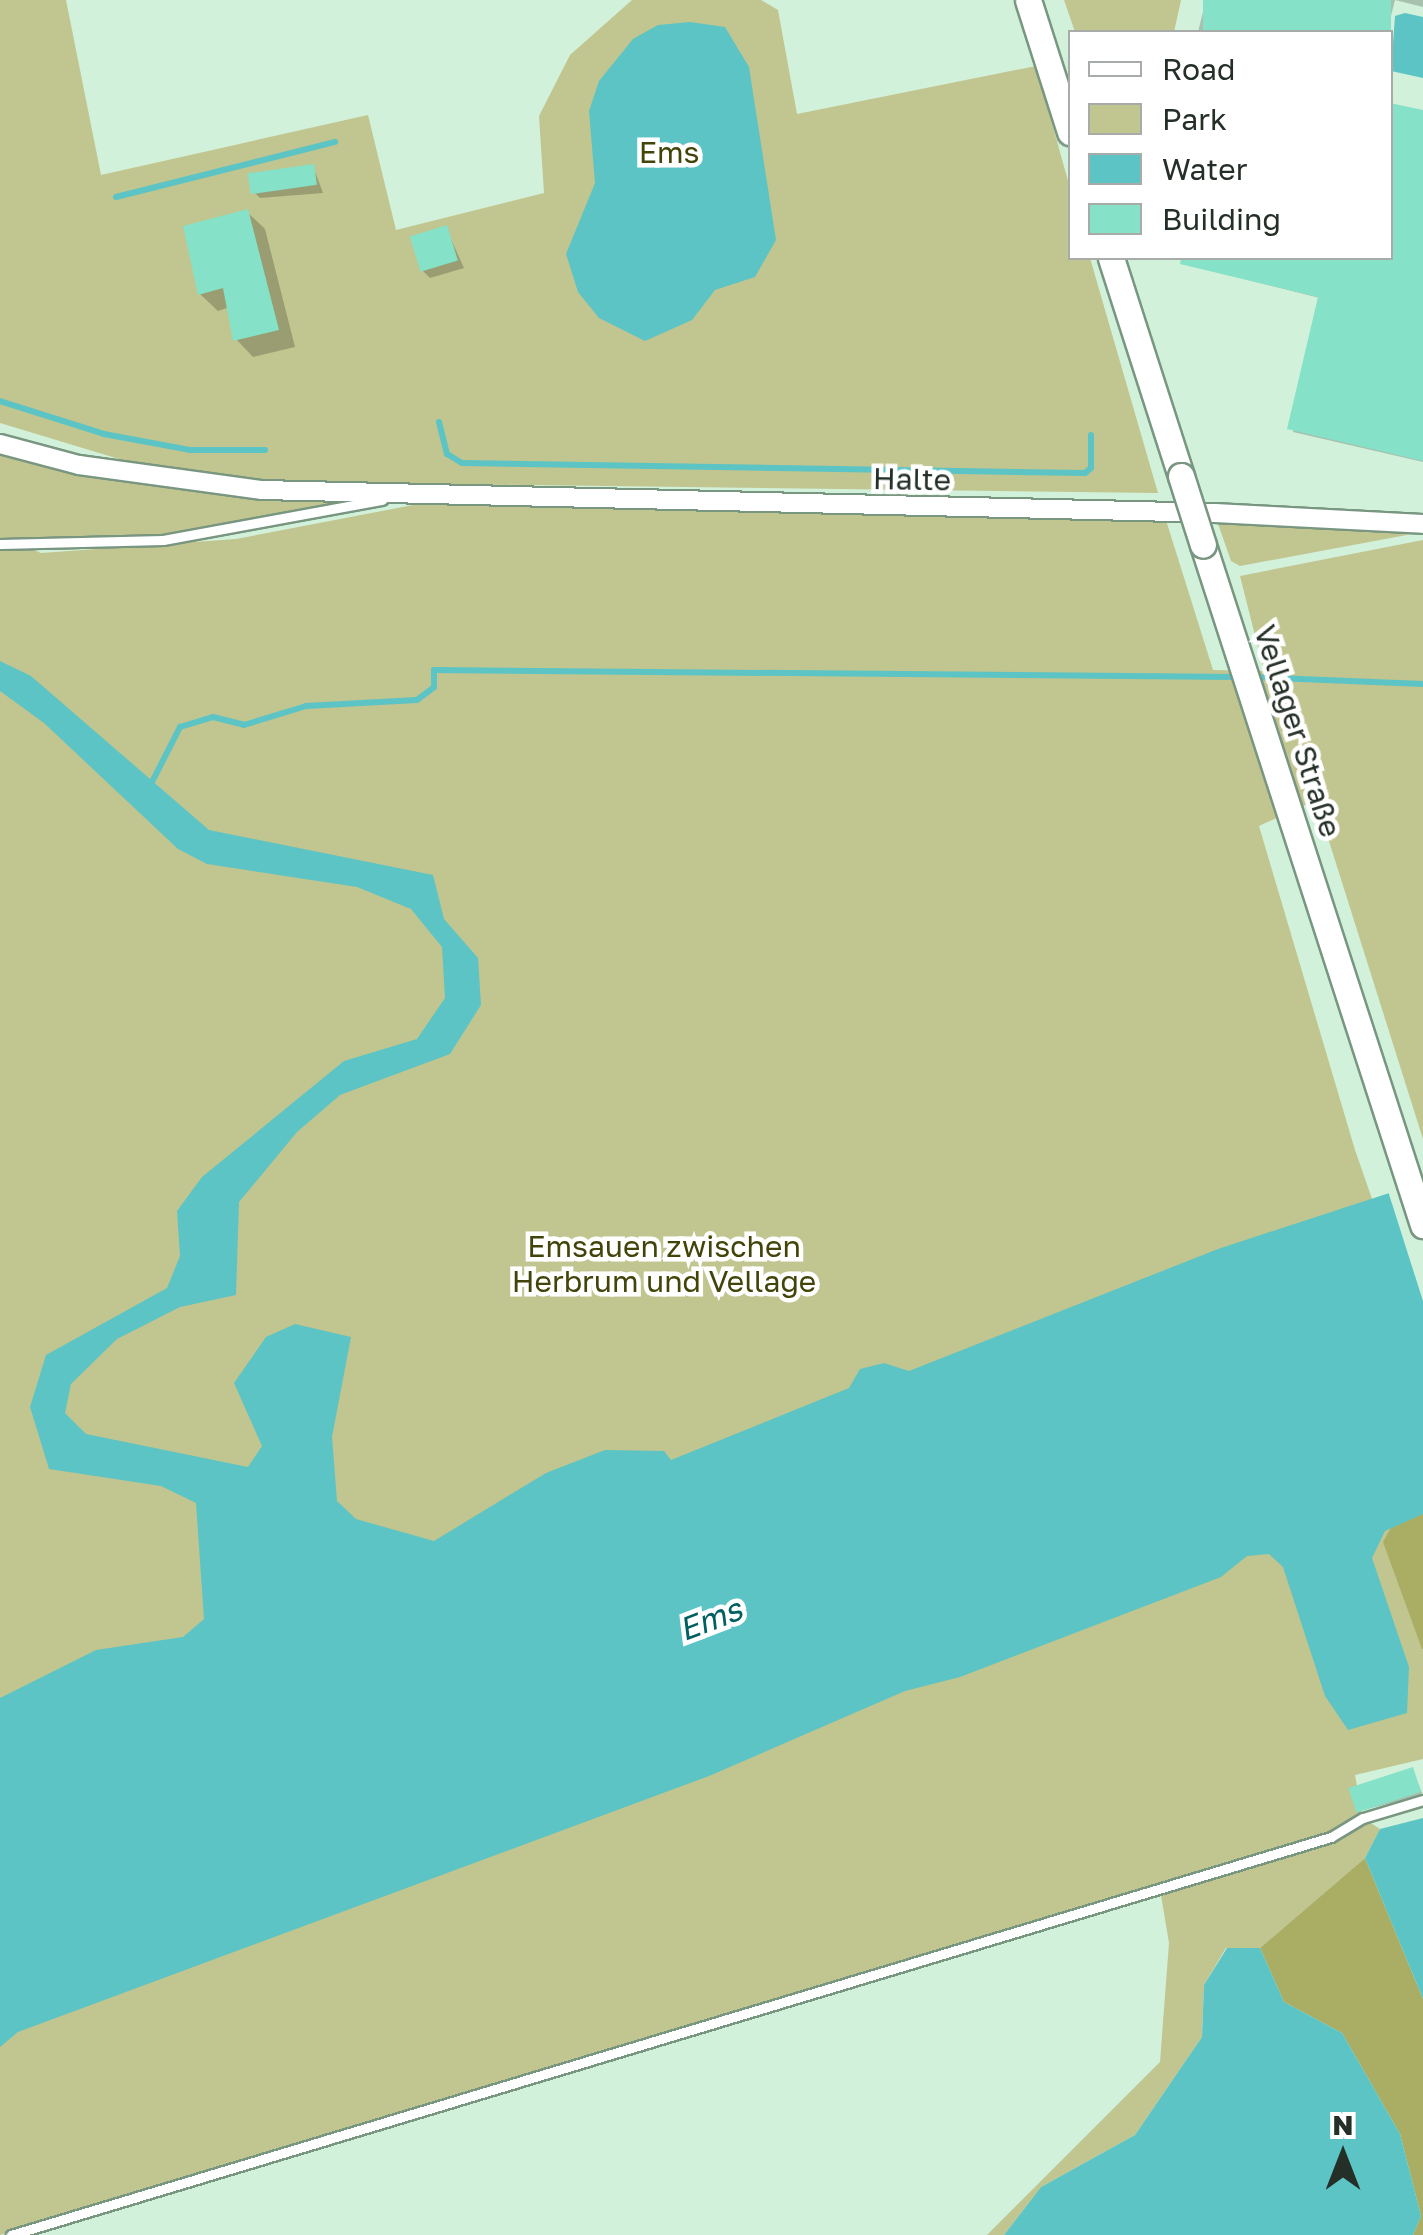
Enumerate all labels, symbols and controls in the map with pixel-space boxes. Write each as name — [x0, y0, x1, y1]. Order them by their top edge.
legend — [1068, 30, 1393, 260]
text: Road — [1162, 51, 1236, 87]
text: Park — [1162, 101, 1227, 137]
park label: Ems — [639, 134, 699, 170]
text: Water — [1162, 151, 1247, 187]
text: Building — [1162, 201, 1281, 237]
street label: Halte — [873, 460, 951, 498]
street label: Vellager Straße — [1247, 621, 1349, 841]
park label: Emsauen zwischen Herbrum und Vellage — [512, 1228, 816, 1298]
water label: Ems — [673, 1589, 747, 1649]
north arrow — [1293, 2105, 1393, 2205]
text: N — [1332, 2108, 1354, 2141]

